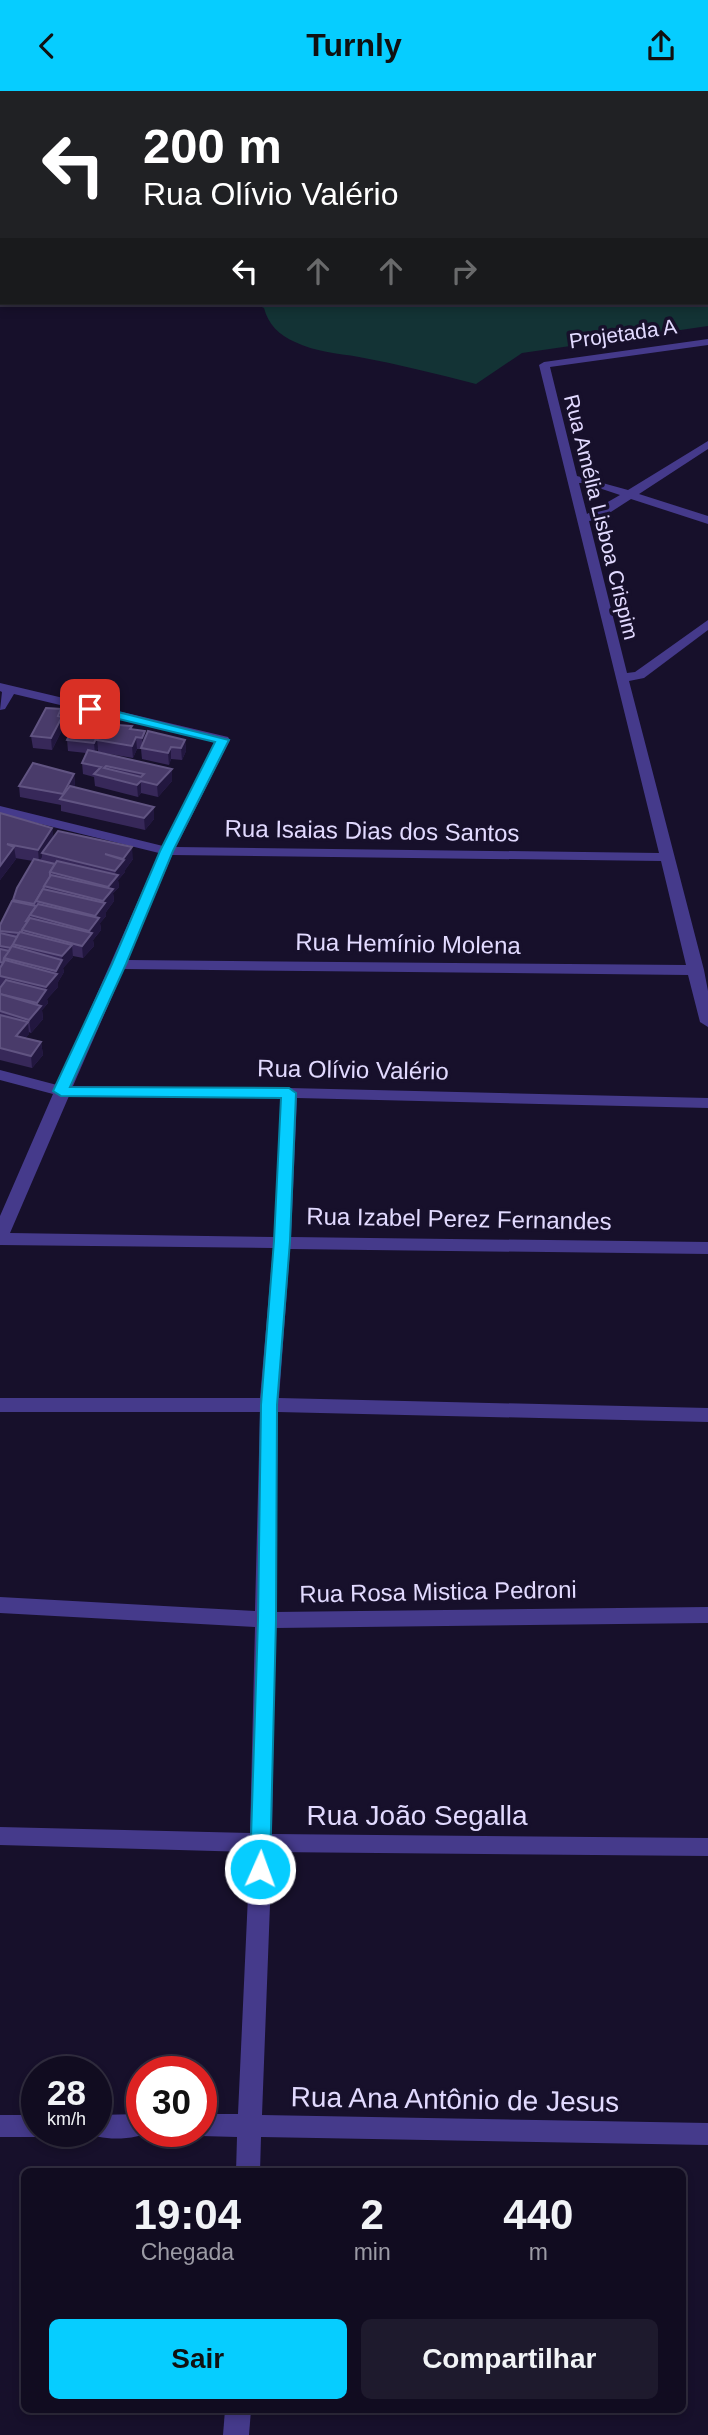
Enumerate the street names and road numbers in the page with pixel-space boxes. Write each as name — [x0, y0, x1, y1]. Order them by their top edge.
street label: Projetada A — [568, 315, 678, 352]
street label: Rua Amélia Lisboa Crispim — [560, 392, 643, 642]
street label: Rua Isaias Dias dos Santos — [224, 814, 520, 847]
street label: Rua Hemínio Molena — [295, 928, 522, 959]
street label: Rua Olívio Valério — [257, 1054, 449, 1085]
street label: Rua Izabel Perez Fernandes — [306, 1202, 612, 1235]
street label: Rua Rosa Mistica Pedroni — [299, 1576, 577, 1607]
street label: Rua João Segalla — [306, 1800, 528, 1831]
street label: Rua Ana Antônio de Jesus — [291, 2081, 619, 2118]

